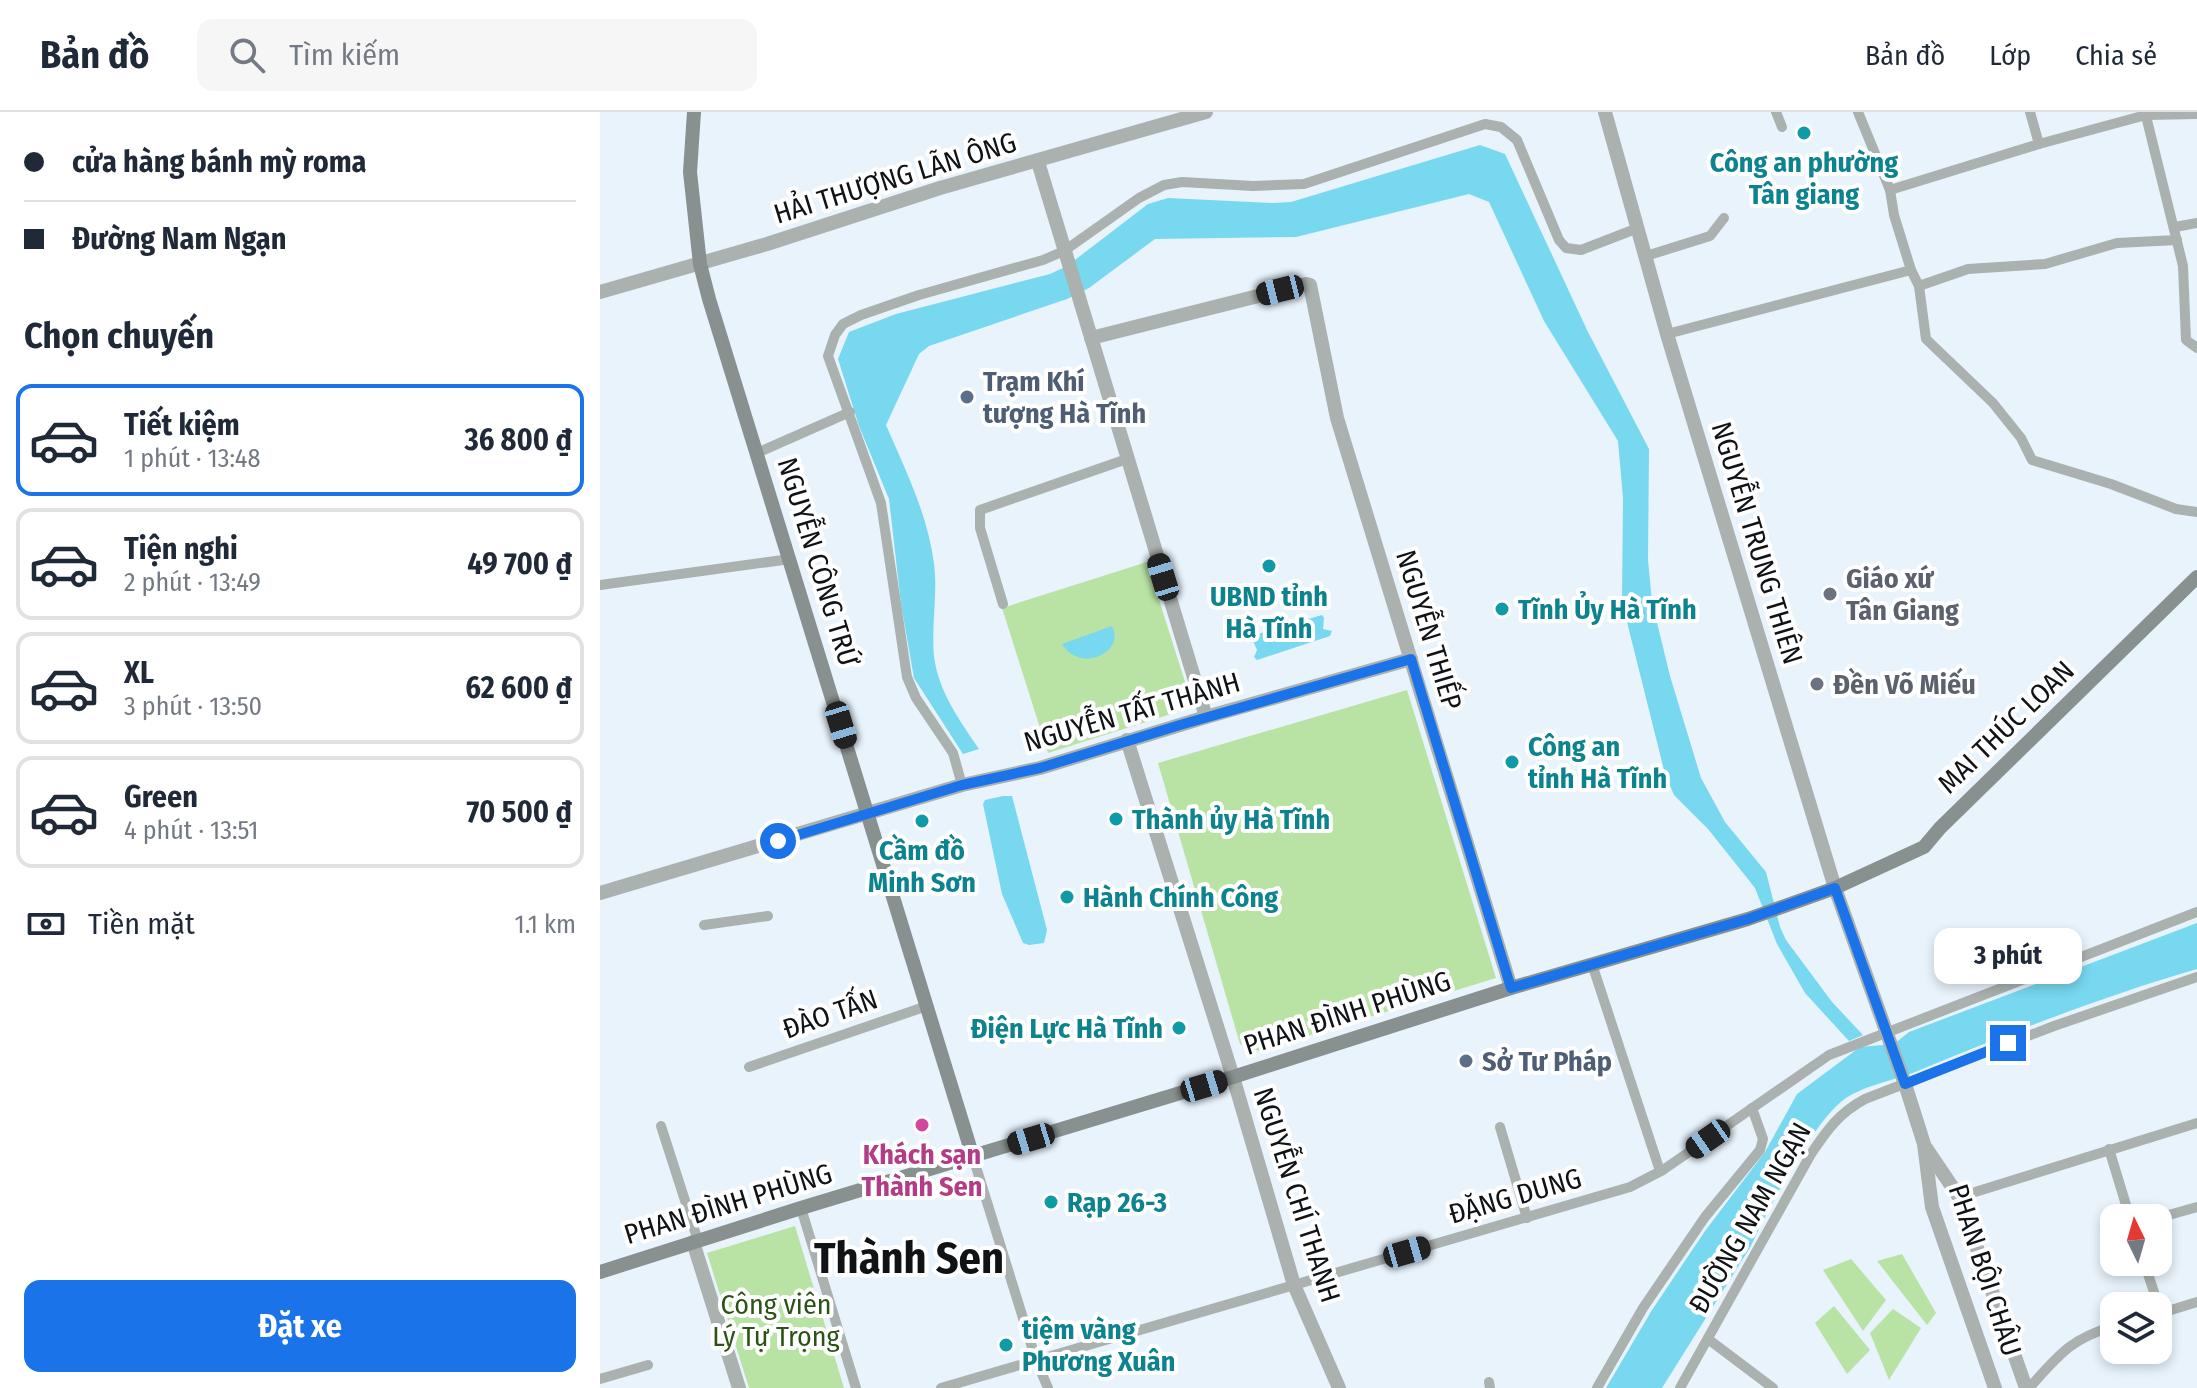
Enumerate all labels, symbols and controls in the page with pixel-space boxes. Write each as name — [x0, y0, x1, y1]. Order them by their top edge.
search box — [197, 19, 757, 91]
text: Bản đồ — [40, 32, 149, 78]
icon: search — [225, 33, 269, 77]
text: Tìm kiếm — [289, 37, 400, 73]
text: Bản đồ — [1865, 39, 1945, 72]
text: Lớp — [1989, 39, 2031, 72]
text: Chia sẻ — [2075, 39, 2157, 72]
street label: HẢI THƯỢNG LÃN ÔNG — [769, 124, 1020, 231]
marker: Công an phường Tân giang — [1795, 124, 1813, 142]
text: cửa hàng bánh mỳ roma — [72, 144, 366, 180]
place label: Công an phường Tân giang — [1710, 146, 1898, 211]
text: Đường Nam Ngạn — [72, 221, 286, 257]
car — [1254, 273, 1306, 307]
text: Chọn chuyến — [24, 314, 214, 358]
place label: Trạm Khí tượng Hà Tĩnh — [983, 365, 1146, 430]
marker: Trạm Khí tượng Hà Tĩnh — [958, 388, 976, 406]
icon: car — [28, 404, 100, 476]
text: Tiết kiệm — [124, 407, 240, 443]
street label: NGUYỄN TRUNG THIÊN — [1704, 417, 1811, 668]
text: 36 800 ₫ — [465, 422, 572, 458]
text: 1 phút · 13:48 — [124, 443, 260, 474]
street label: NGUYỄN CÔNG TRỨ — [771, 453, 868, 671]
icon: car — [28, 528, 100, 600]
text: Tiện nghi — [124, 531, 238, 567]
street label: NGUYỄN THIẾP — [1389, 545, 1472, 714]
text: 49 700 ₫ — [467, 546, 572, 582]
car — [1145, 551, 1181, 603]
marker: UBND tỉnh Hà Tĩnh — [1260, 557, 1278, 575]
place label: Giáo xứ Tân Giang — [1846, 562, 1959, 627]
text: 2 phút · 13:49 — [124, 567, 261, 598]
place label: UBND tỉnh Hà Tĩnh — [1210, 580, 1328, 645]
marker: Giáo xứ Tân Giang — [1821, 585, 1839, 603]
place label: Tĩnh Ủy Hà Tĩnh — [1518, 591, 1697, 626]
marker: Tĩnh Ủy Hà Tĩnh — [1493, 600, 1511, 618]
icon: car — [28, 652, 100, 724]
street label: MAI THÚC LOAN — [1931, 654, 2081, 800]
text: XL — [124, 655, 154, 691]
street label: NGUYỄN TẤT THÀNH — [1019, 662, 1244, 759]
place label: Đền Võ Miếu — [1833, 667, 1976, 701]
text: 62 600 ₫ — [465, 670, 572, 706]
marker: Đền Võ Miếu — [1808, 675, 1826, 693]
text: 3 phút · 13:50 — [124, 691, 262, 722]
car — [823, 699, 859, 751]
place label: Công an tỉnh Hà Tĩnh — [1528, 730, 1667, 795]
marker: Công an tỉnh Hà Tĩnh — [1503, 753, 1521, 771]
icon: car — [28, 776, 100, 848]
text: Green — [124, 779, 198, 815]
text: 70 500 ₫ — [467, 794, 572, 830]
place label: Thành ủy Hà Tĩnh — [1132, 803, 1330, 836]
marker: Thành ủy Hà Tĩnh — [1107, 810, 1125, 828]
marker: Cầm đồ Minh Sơn — [913, 812, 931, 830]
text: 4 phút · 13:51 — [124, 815, 258, 846]
route start — [760, 823, 796, 859]
place label: Cầm đồ Minh Sơn — [868, 833, 976, 899]
place label: Hành Chính Công — [1083, 881, 1278, 914]
marker: Hành Chính Công — [1058, 888, 1076, 906]
icon: cash — [24, 902, 68, 946]
text: Tiền mặt — [88, 906, 195, 942]
text: 1.1 km — [515, 909, 576, 940]
callout: 3 phút — [1934, 927, 2082, 983]
text: 3 phút — [1974, 940, 2042, 971]
street label: PHAN ĐÌNH PHÙNG — [1239, 964, 1455, 1062]
street label: ĐÀO TẤN — [777, 980, 882, 1046]
place label: Điện Lực Hà Tĩnh — [970, 1012, 1163, 1045]
marker: Điện Lực Hà Tĩnh — [1170, 1019, 1188, 1037]
route end — [1990, 1025, 2026, 1061]
place label: Sở Tư Pháp — [1482, 1045, 1612, 1078]
marker: Sở Tư Pháp — [1457, 1052, 1475, 1070]
car — [1178, 1068, 1230, 1104]
street label: NGUYỄN CHÍ THANH — [1247, 1083, 1349, 1307]
car — [1681, 1115, 1735, 1163]
marker: Khách sạn Thành Sen — [913, 1116, 931, 1134]
street label: ĐƯỜNG NAM NGẠN — [1682, 1117, 1818, 1319]
car — [1005, 1121, 1057, 1157]
place label: Khách sạn Thành Sen — [862, 1138, 982, 1203]
street label: PHAN ĐÌNH PHÙNG — [620, 1157, 836, 1251]
street label: ĐẶNG DUNG — [1445, 1161, 1585, 1231]
street label: PHAN BỘI CHÂU — [1942, 1180, 2028, 1360]
place label: Rạp 26-3 — [1067, 1186, 1167, 1219]
marker: Rạp 26-3 — [1042, 1193, 1060, 1211]
north arrow — [2100, 1204, 2172, 1276]
map controls — [2100, 1204, 2172, 1364]
district label: Thành Sen — [814, 1232, 1004, 1285]
car — [1381, 1234, 1433, 1270]
button: Đặt xe — [24, 1280, 576, 1372]
park label: Công viên Lý Tự Trọng — [712, 1288, 840, 1353]
button: layers — [2100, 1292, 2172, 1364]
place label: tiệm vàng Phương Xuân — [1022, 1313, 1175, 1378]
marker: tiệm vàng Phương Xuân — [997, 1336, 1015, 1354]

